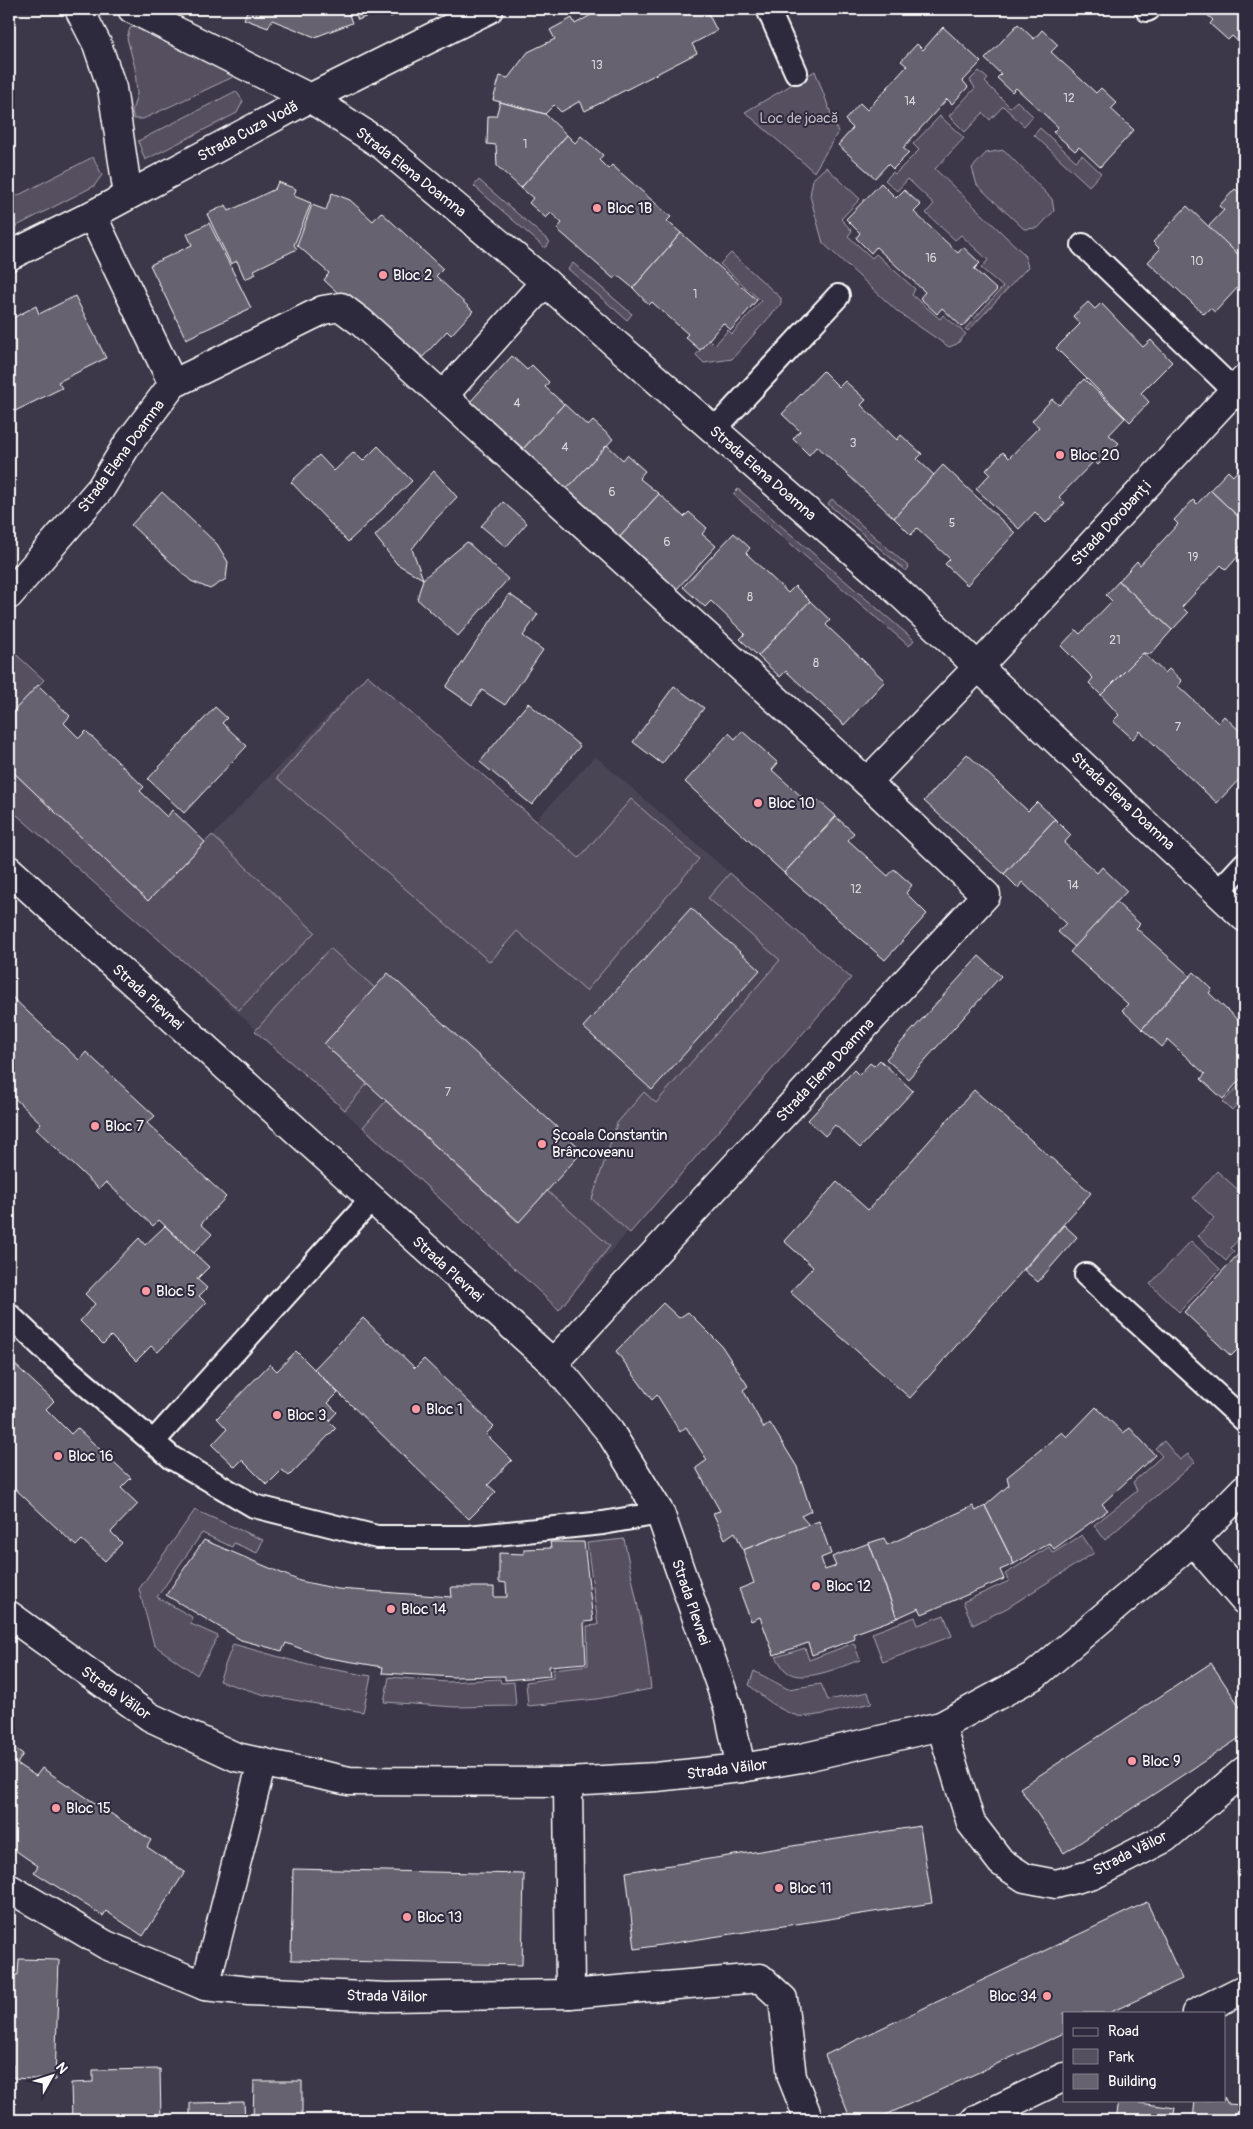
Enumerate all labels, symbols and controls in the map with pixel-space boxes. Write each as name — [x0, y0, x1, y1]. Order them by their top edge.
house number: 13 — [591, 58, 603, 73]
house number: 12 — [1063, 91, 1075, 106]
house number: 14 — [904, 94, 916, 109]
street label: Strada Cuza Vodă — [194, 97, 302, 166]
park label: Loc de joacă — [759, 109, 839, 128]
street label: Strada Elena Doamna — [352, 123, 470, 221]
house number: 1 — [523, 137, 527, 152]
place label: Bloc 1B — [607, 199, 652, 218]
marker: Bloc 1B — [591, 202, 603, 214]
house number: 16 — [925, 251, 937, 266]
house number: 10 — [1191, 254, 1203, 269]
place label: Bloc 2 — [393, 266, 432, 285]
marker: Bloc 2 — [377, 269, 389, 281]
house number: 1 — [693, 287, 697, 302]
street label: Strada Elena Doamna — [74, 396, 169, 517]
house number: 4 — [514, 396, 521, 411]
street label: Strada Elena Doamna — [705, 422, 820, 525]
house number: 3 — [850, 436, 857, 451]
house number: 4 — [562, 440, 569, 455]
place label: Bloc 20 — [1070, 446, 1120, 465]
marker: Bloc 20 — [1054, 449, 1066, 461]
street label: Strada Dorobanți — [1067, 477, 1156, 570]
house number: 6 — [609, 485, 616, 500]
house number: 5 — [949, 516, 955, 531]
house number: 6 — [664, 535, 671, 550]
house number: 19 — [1188, 550, 1198, 565]
house number: 8 — [747, 590, 753, 605]
house number: 21 — [1109, 633, 1121, 648]
house number: 8 — [813, 656, 819, 671]
house number: 7 — [1175, 720, 1182, 735]
street label: Strada Elena Doamna — [1067, 748, 1179, 854]
place label: Bloc 10 — [768, 794, 815, 813]
marker: Bloc 10 — [752, 797, 764, 809]
house number: 14 — [1067, 878, 1079, 893]
house number: 12 — [850, 882, 862, 897]
street label: Strada Plevnei — [108, 960, 187, 1035]
street label: Strada Elena Doamna — [772, 1014, 878, 1126]
house number: 7 — [445, 1085, 452, 1100]
place label: Bloc 7 — [105, 1117, 144, 1136]
marker: Bloc 7 — [89, 1120, 101, 1132]
place label: Școala Constantin Brâncoveanu — [552, 1126, 667, 1162]
marker: Școala Constantin Brâncoveanu — [536, 1138, 548, 1150]
street label: Strada Plevnei — [408, 1232, 487, 1307]
place label: Bloc 5 — [156, 1282, 195, 1301]
marker: Bloc 5 — [140, 1285, 152, 1297]
place label: Bloc 1 — [426, 1400, 463, 1419]
marker: Bloc 1 — [410, 1403, 422, 1415]
place label: Bloc 3 — [287, 1406, 326, 1425]
marker: Bloc 3 — [271, 1409, 283, 1421]
place label: Bloc 16 — [68, 1447, 114, 1466]
marker: Bloc 16 — [52, 1450, 64, 1462]
street label: Strada Plevnei — [667, 1557, 714, 1648]
place label: Bloc 12 — [826, 1577, 871, 1596]
marker: Bloc 12 — [810, 1580, 822, 1592]
place label: Bloc 14 — [401, 1600, 447, 1619]
marker: Bloc 14 — [385, 1603, 397, 1615]
street label: Strada Văilor — [77, 1662, 155, 1725]
place label: Bloc 9 — [1142, 1752, 1181, 1771]
street label: Strada Văilor — [686, 1755, 769, 1784]
marker: Bloc 9 — [1126, 1755, 1138, 1767]
place label: Bloc 15 — [66, 1799, 111, 1818]
marker: Bloc 15 — [50, 1802, 62, 1814]
street label: Strada Văilor — [1090, 1826, 1171, 1880]
place label: Bloc 11 — [789, 1879, 832, 1898]
marker: Bloc 11 — [773, 1882, 785, 1894]
place label: Bloc 13 — [417, 1908, 462, 1927]
marker: Bloc 13 — [401, 1911, 413, 1923]
street label: Strada Văilor — [346, 1986, 428, 2007]
place label: Bloc 34 — [989, 1987, 1037, 2006]
marker: Bloc 34 — [1041, 1990, 1053, 2002]
legend — [1063, 2012, 1226, 2102]
text: Road — [1108, 2022, 1139, 2041]
text: Park — [1108, 2048, 1135, 2067]
north arrow — [28, 2052, 78, 2102]
text: N — [52, 2059, 71, 2077]
text: Building — [1108, 2072, 1156, 2091]

